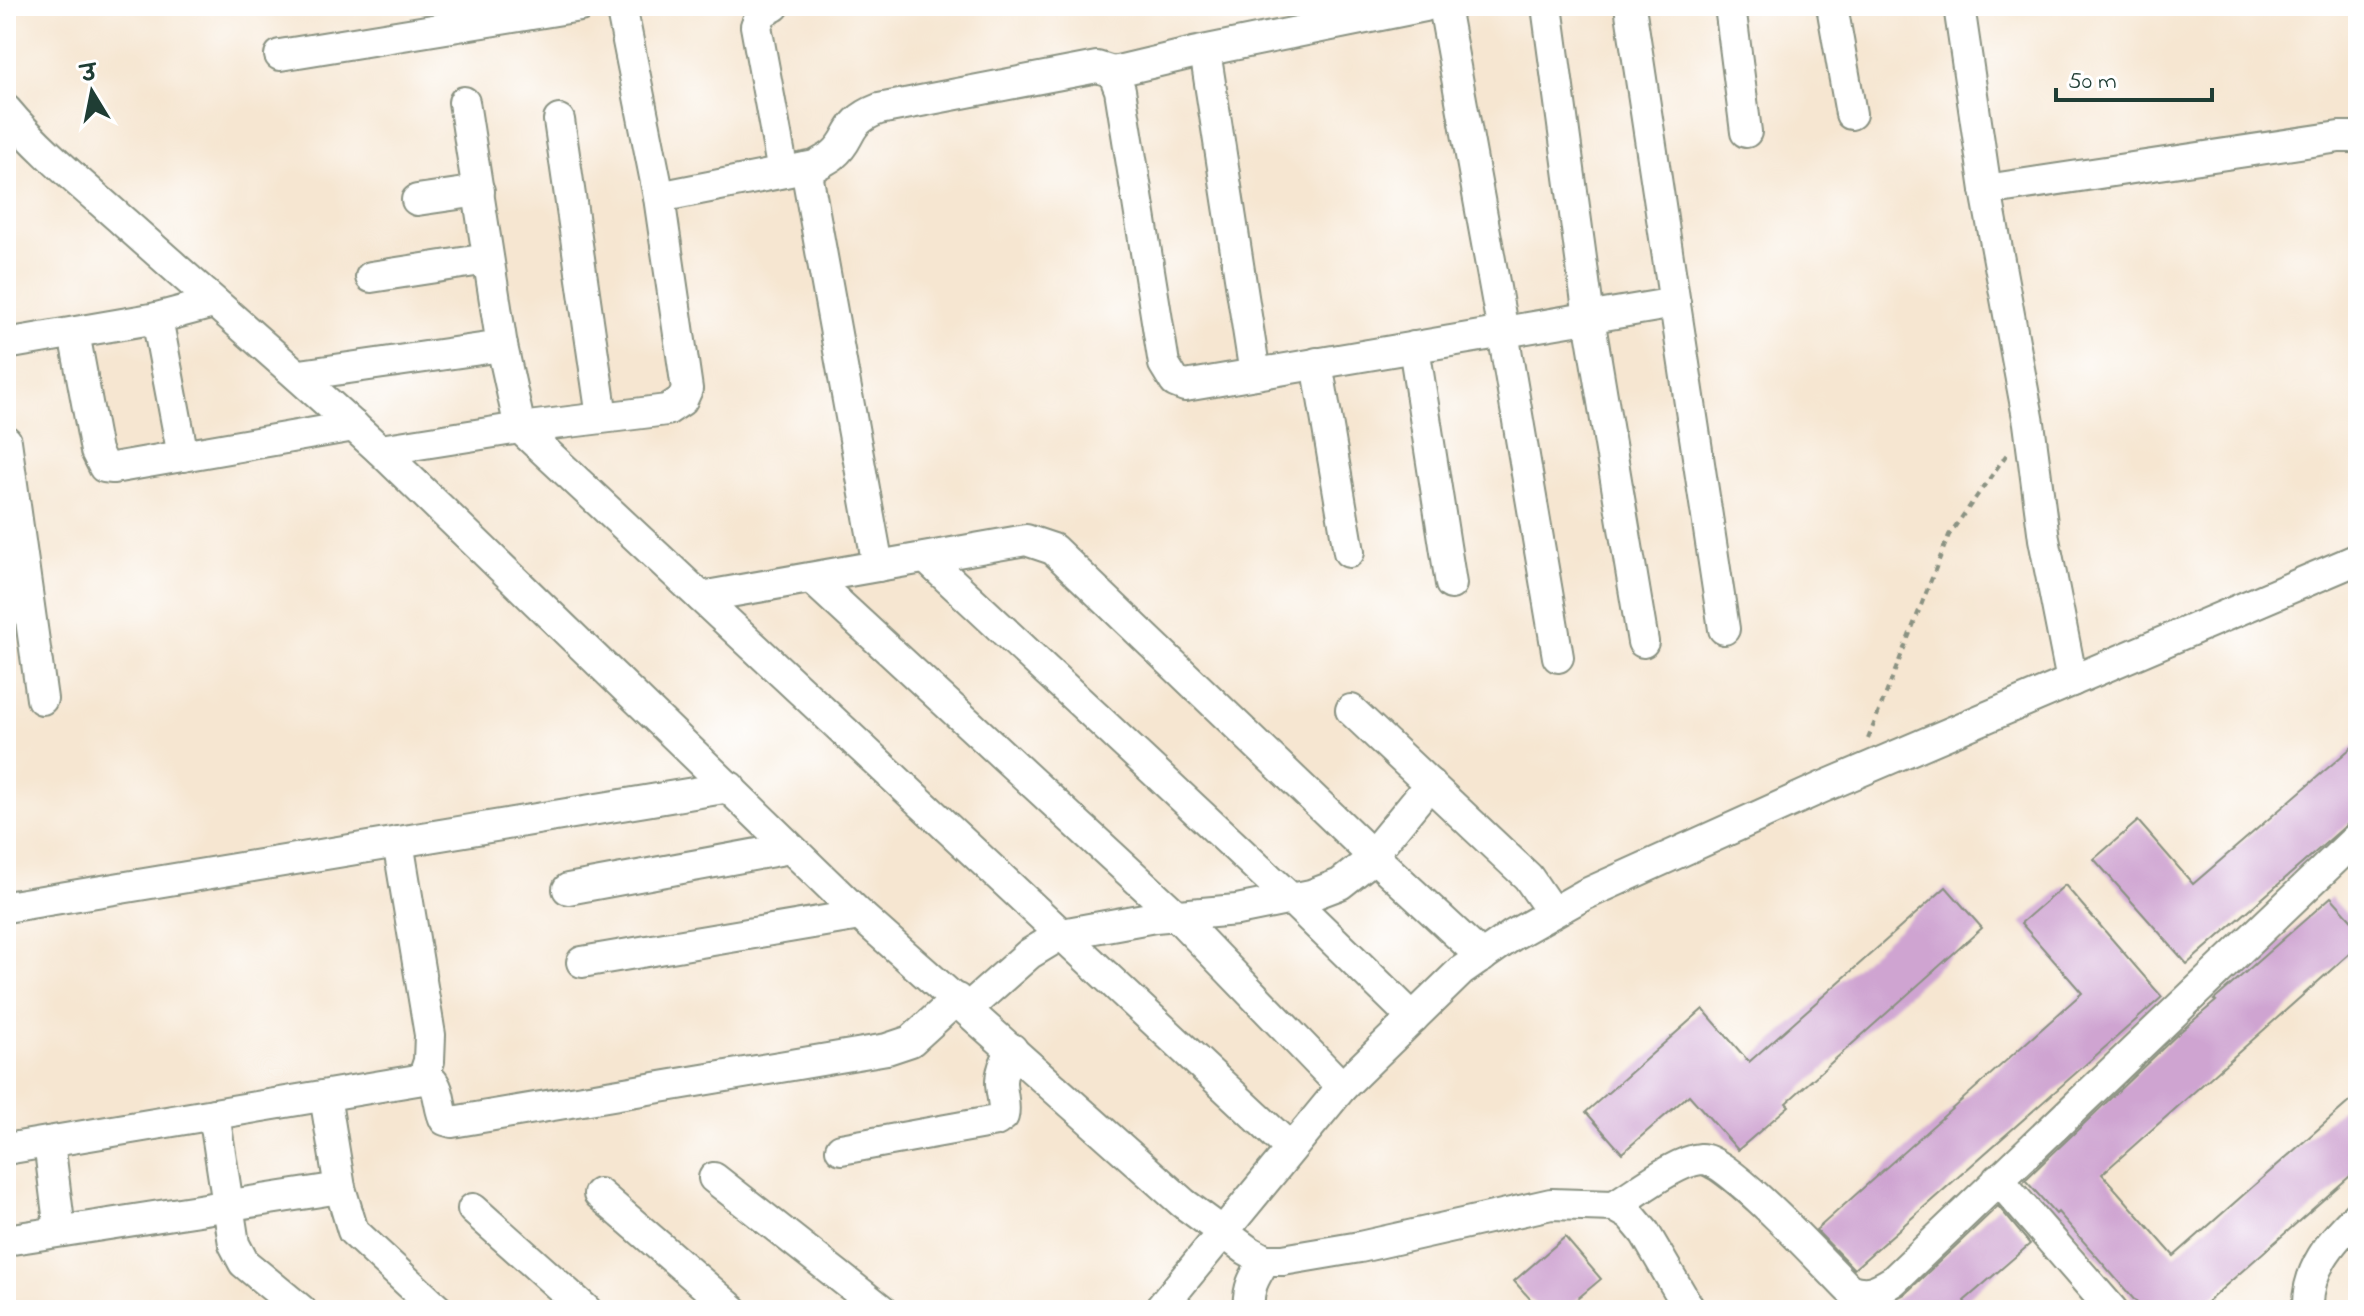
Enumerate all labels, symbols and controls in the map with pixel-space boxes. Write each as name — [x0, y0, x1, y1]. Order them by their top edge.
north arrow — [52, 52, 132, 132]
scale bar — [2056, 52, 2212, 102]
text: उ — [77, 58, 101, 93]
text: 50 m — [2068, 65, 2117, 100]

